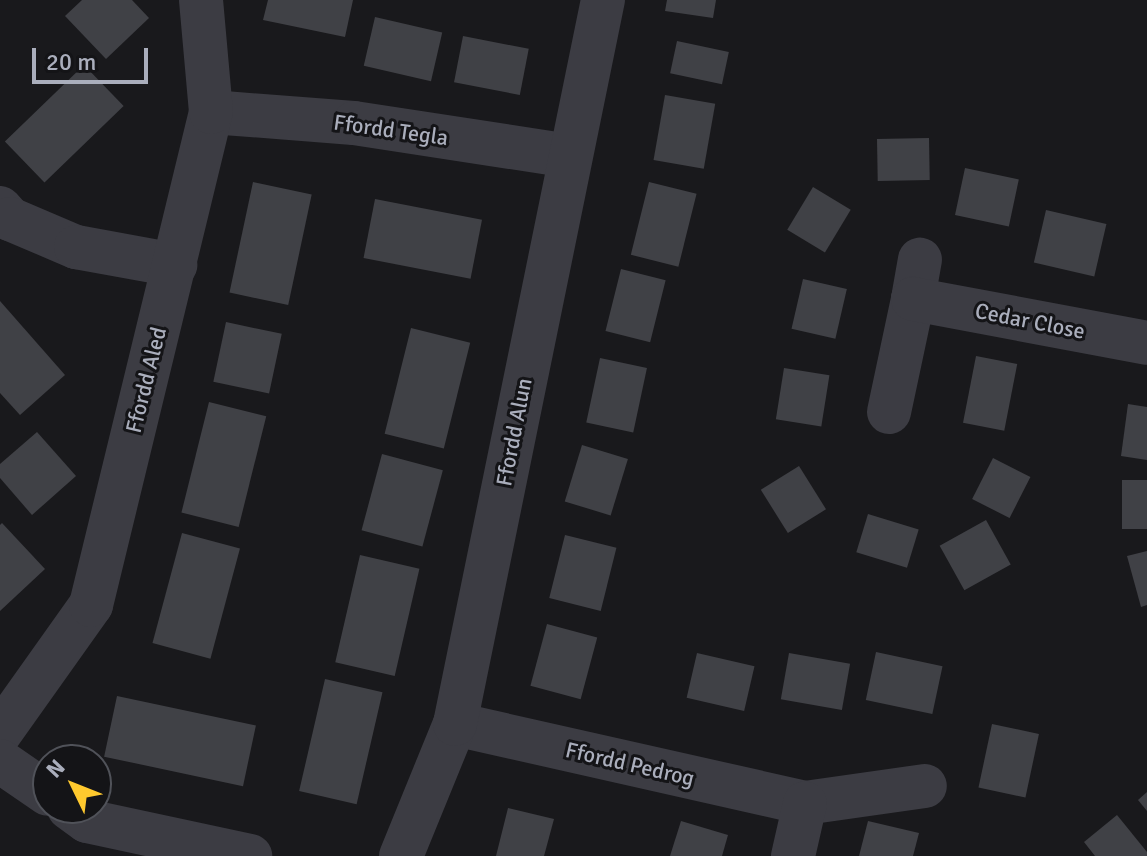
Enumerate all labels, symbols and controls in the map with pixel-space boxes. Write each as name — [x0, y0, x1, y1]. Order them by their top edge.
scale bar — [36, 32, 152, 82]
text: 20 m — [46, 47, 96, 77]
street label: Ffordd Tegla — [332, 109, 450, 151]
street label: Cedar Close — [973, 297, 1087, 345]
street label: Ffordd Aled — [120, 324, 172, 436]
street label: Ffordd Alun — [491, 376, 537, 488]
street label: Ffordd Pedrog — [563, 736, 697, 792]
north arrow — [32, 744, 112, 824]
text: N — [40, 754, 71, 783]

